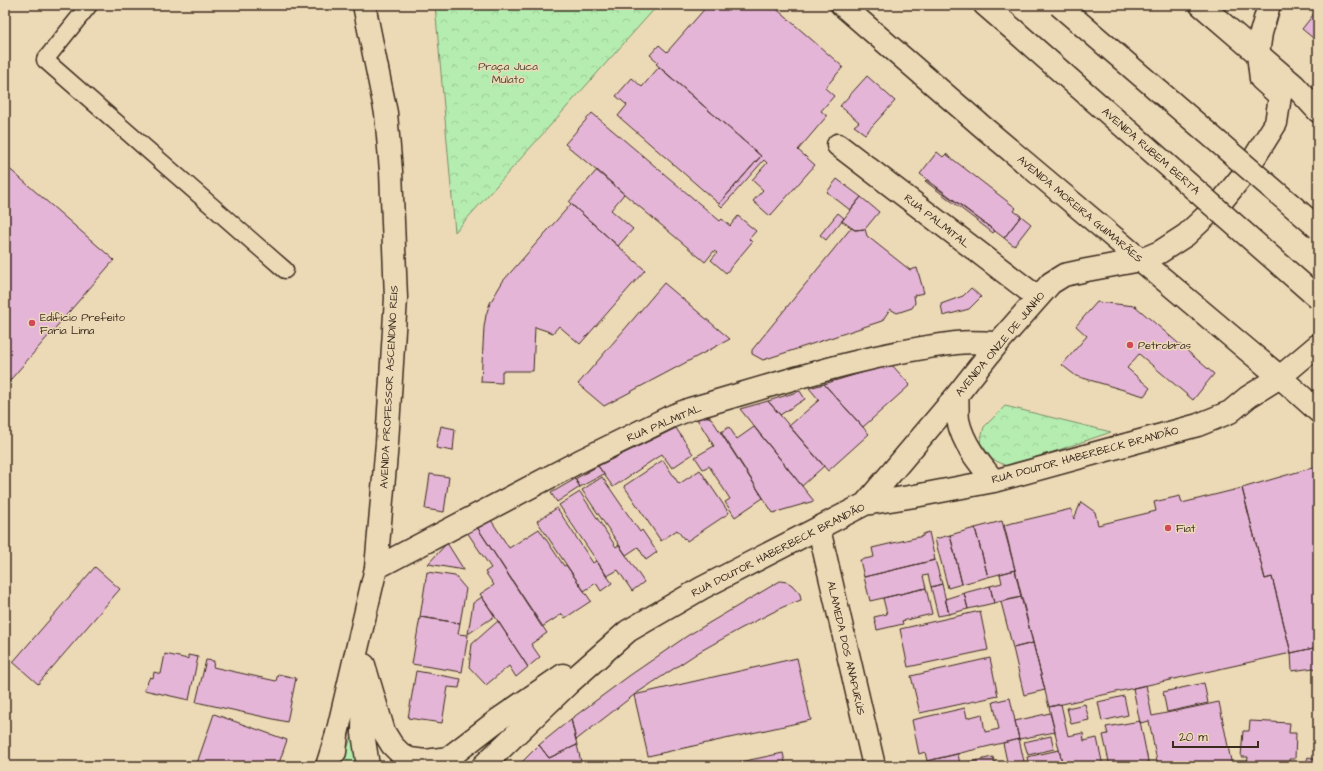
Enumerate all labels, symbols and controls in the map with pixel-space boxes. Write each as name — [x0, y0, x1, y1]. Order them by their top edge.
park label: Praça Juca Mulato — [478, 59, 538, 87]
street label: AVENIDA RUBEM BERTA — [1099, 104, 1203, 198]
street label: AVENIDA MOREIRA GUIMARÃES — [1014, 152, 1146, 266]
street label: RUA PALMITAL — [901, 191, 973, 252]
street label: AVENIDA PROFESSOR ASCENDINO REIS — [376, 285, 402, 489]
street label: AVENIDA ONZE DE JUNHO — [952, 288, 1049, 400]
place label: Edifício Prefeito Faria Lima — [40, 310, 126, 338]
marker: Edifício Prefeito Faria Lima — [27, 318, 37, 328]
place label: Petrobras — [1138, 338, 1192, 353]
marker: Petrobras — [1125, 340, 1135, 350]
street label: RUA PALMITAL — [625, 400, 704, 445]
street label: RUA DOUTOR HABERBECK BRANDÃO — [990, 423, 1181, 487]
street label: RUA DOUTOR HABERBECK BRANDÃO — [689, 499, 868, 600]
place label: Fiat — [1176, 521, 1196, 536]
marker: Fiat — [1163, 523, 1173, 533]
street label: ALAMEDA DOS ANAPURÚS — [823, 579, 869, 717]
scale bar — [1173, 723, 1258, 749]
text: 20 m — [1179, 729, 1208, 746]

